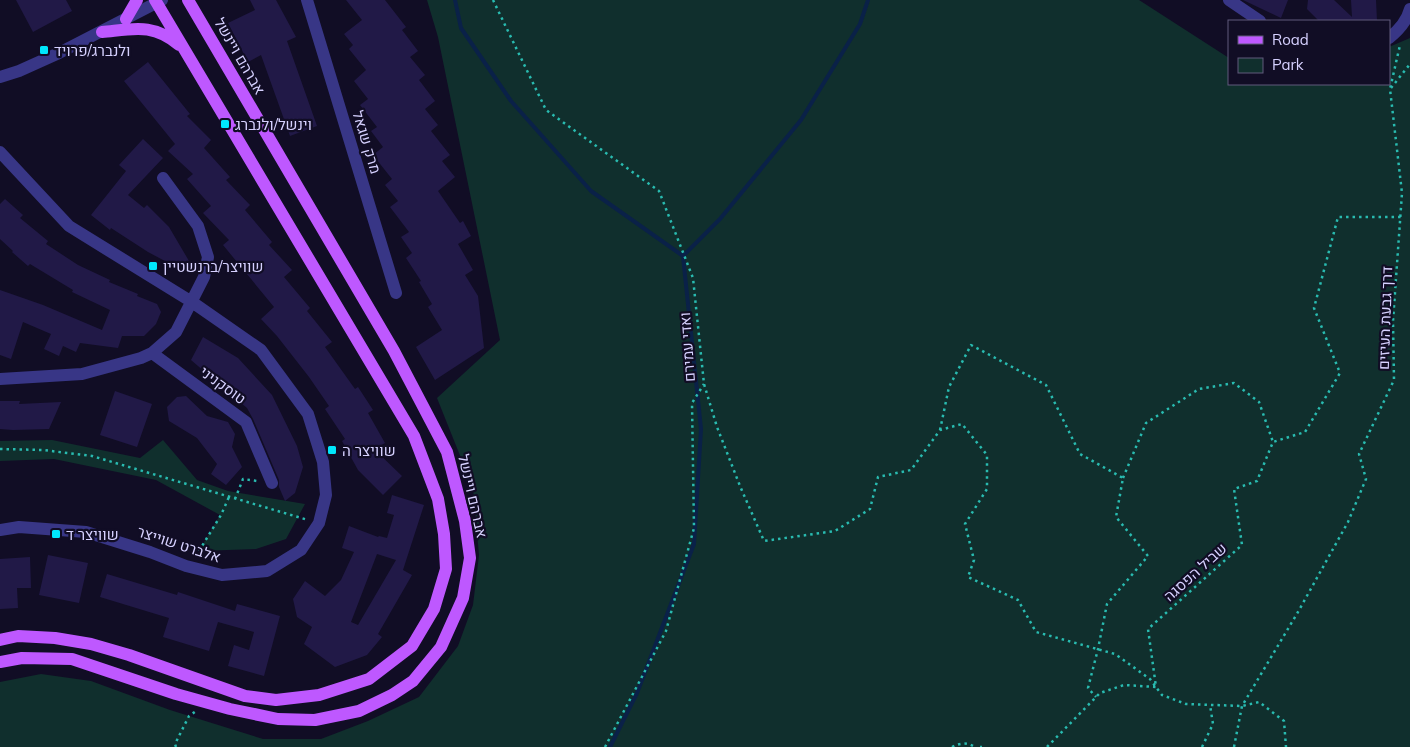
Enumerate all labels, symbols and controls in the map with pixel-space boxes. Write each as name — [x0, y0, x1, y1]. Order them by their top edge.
street label: אברהם ויינשל — [210, 14, 270, 98]
legend — [1228, 20, 1390, 85]
text: Road — [1272, 30, 1309, 49]
place label: ולנברג/פרויד — [54, 41, 130, 60]
marker: ולנברג/פרויד — [38, 44, 50, 56]
text: Park — [1272, 55, 1304, 74]
street label: מרק שגאל — [348, 108, 386, 176]
place label: וינשל/ולנברג — [235, 115, 312, 134]
marker: וינשל/ולנברג — [219, 118, 231, 130]
place label: שוויצר/ברנשטיין — [163, 257, 263, 276]
marker: שוויצר/ברנשטיין — [147, 260, 159, 272]
street label: דרך גבעת העיזים — [1374, 266, 1396, 370]
street label: ואדי עמירם — [675, 311, 699, 383]
street label: טוסקניני — [196, 362, 250, 408]
place label: שוויצר ה — [342, 441, 396, 460]
marker: שוויצר ה — [326, 444, 338, 456]
street label: אברהם ויינשל — [454, 452, 492, 540]
street label: אלברט שוייצר — [135, 522, 223, 566]
place label: שוויצר ד — [66, 525, 119, 544]
marker: שוויצר ד — [50, 528, 62, 540]
street label: שביל הפסגה — [1160, 539, 1230, 605]

